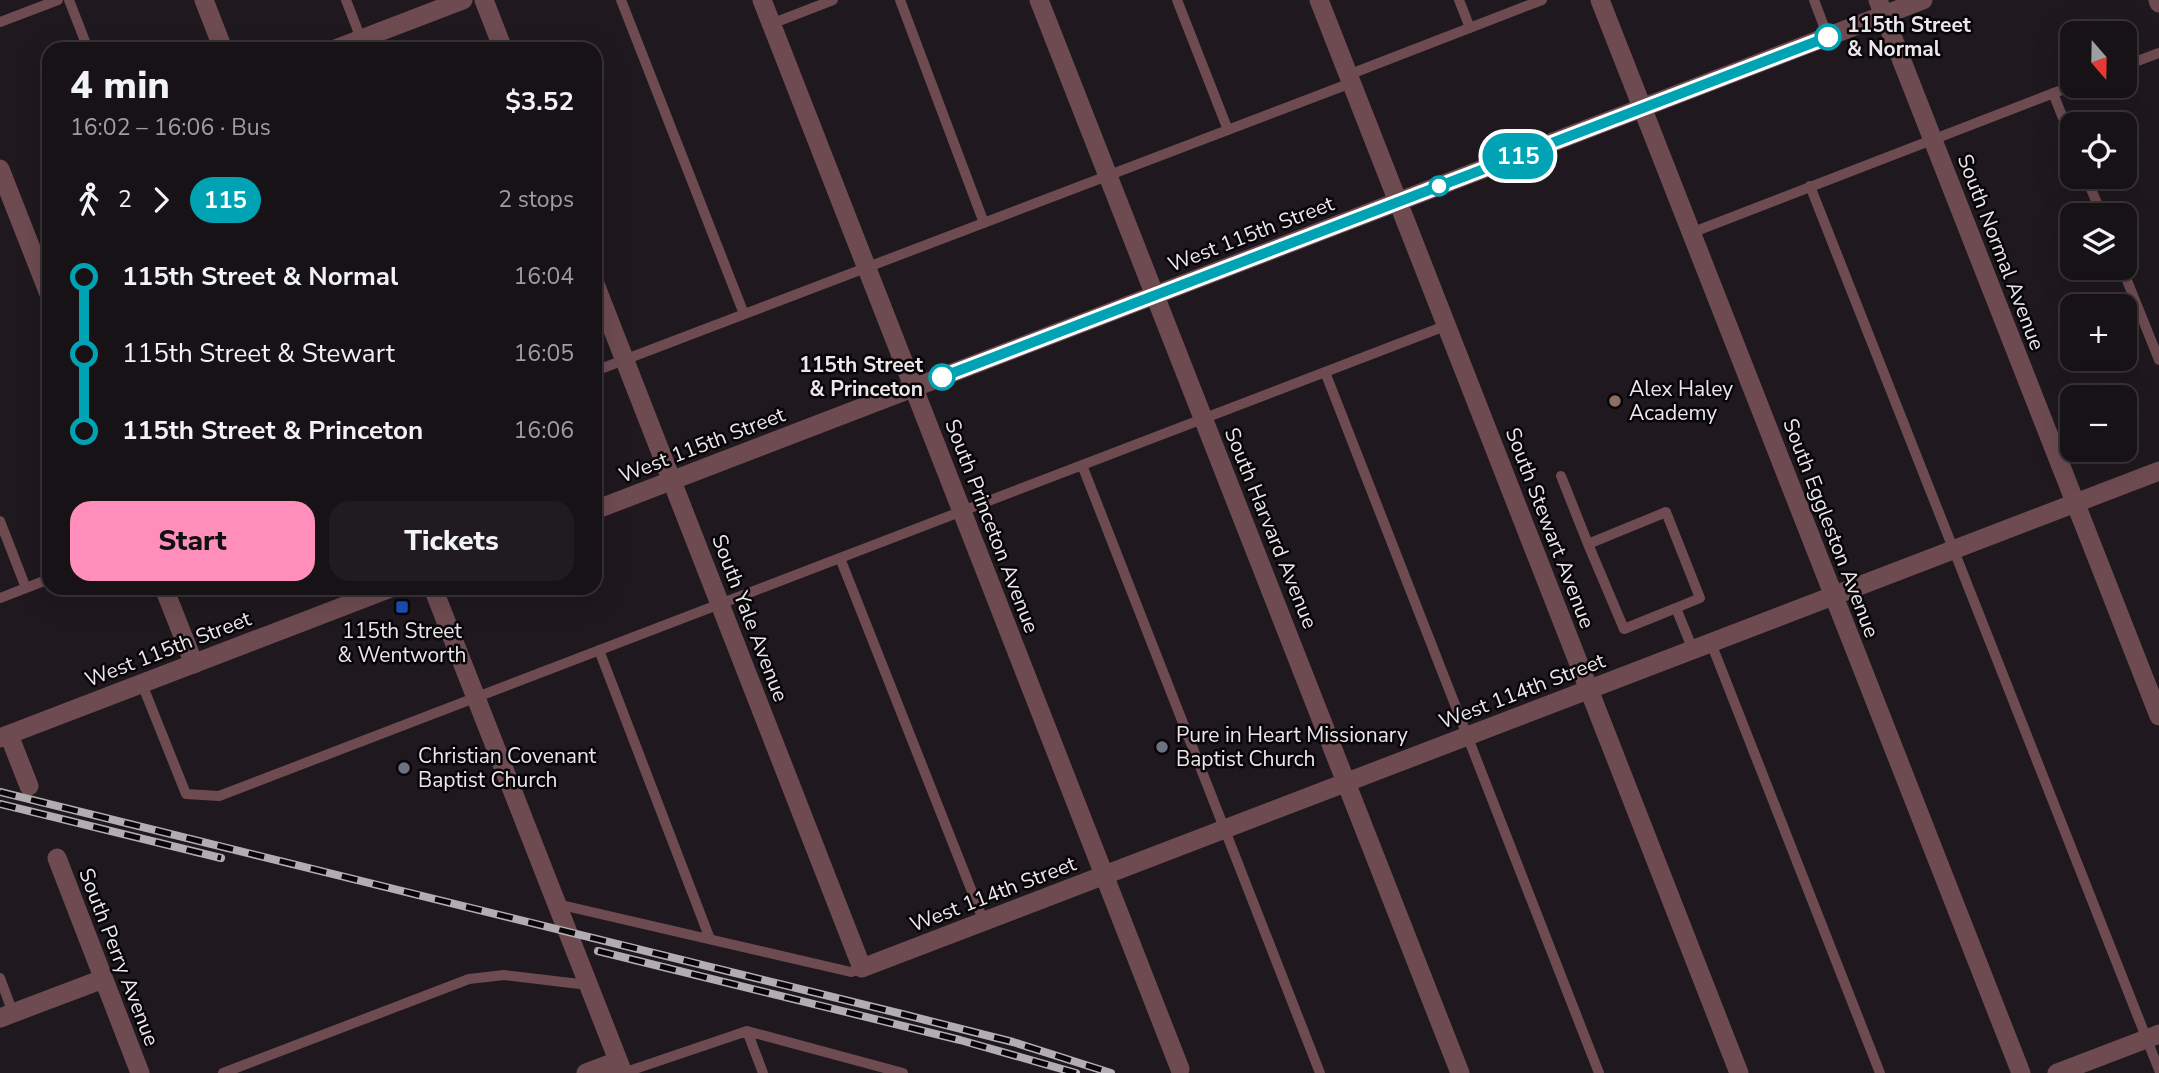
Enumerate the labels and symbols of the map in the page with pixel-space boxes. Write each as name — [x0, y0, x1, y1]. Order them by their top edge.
place label: 115th Street & Normal — [1847, 11, 1972, 63]
north arrow — [2060, 21, 2137, 98]
marker: 115th Street & Normal — [1815, 24, 1841, 50]
line badge: 115 — [1478, 133, 1558, 179]
street label: South Normal Avenue — [1951, 150, 2051, 354]
unlabelled marker — [1429, 176, 1449, 196]
street label: West 115th Street — [1164, 189, 1339, 279]
place label: 115th Street & Princeton — [799, 351, 924, 403]
marker: 115th Street & Princeton — [929, 364, 955, 390]
place label: Alex Haley Academy — [1629, 375, 1733, 427]
marker: Alex Haley Academy — [1607, 393, 1623, 409]
street label: West 115th Street — [615, 400, 790, 490]
street label: South Eggleston Avenue — [1776, 414, 1886, 642]
street label: South Princeton Avenue — [938, 415, 1046, 637]
street label: South Harvard Avenue — [1218, 423, 1324, 633]
street label: South Stewart Avenue — [1499, 424, 1601, 632]
street label: South Yale Avenue — [705, 530, 795, 706]
marker: 115th Street & Wentworth — [394, 599, 410, 615]
street label: West 115th Street — [81, 604, 256, 694]
place label: 115th Street & Wentworth — [338, 617, 466, 669]
street label: West 114th Street — [1435, 646, 1610, 736]
place label: Pure in Heart Missionary Baptist Church — [1176, 721, 1408, 773]
marker: Pure in Heart Missionary Baptist Church — [1154, 739, 1170, 755]
place label: Christian Covenant Baptist Church — [418, 742, 597, 794]
marker: Christian Covenant Baptist Church — [396, 760, 412, 776]
street label: West 114th Street — [906, 849, 1081, 939]
street label: South Perry Avenue — [72, 864, 166, 1050]

